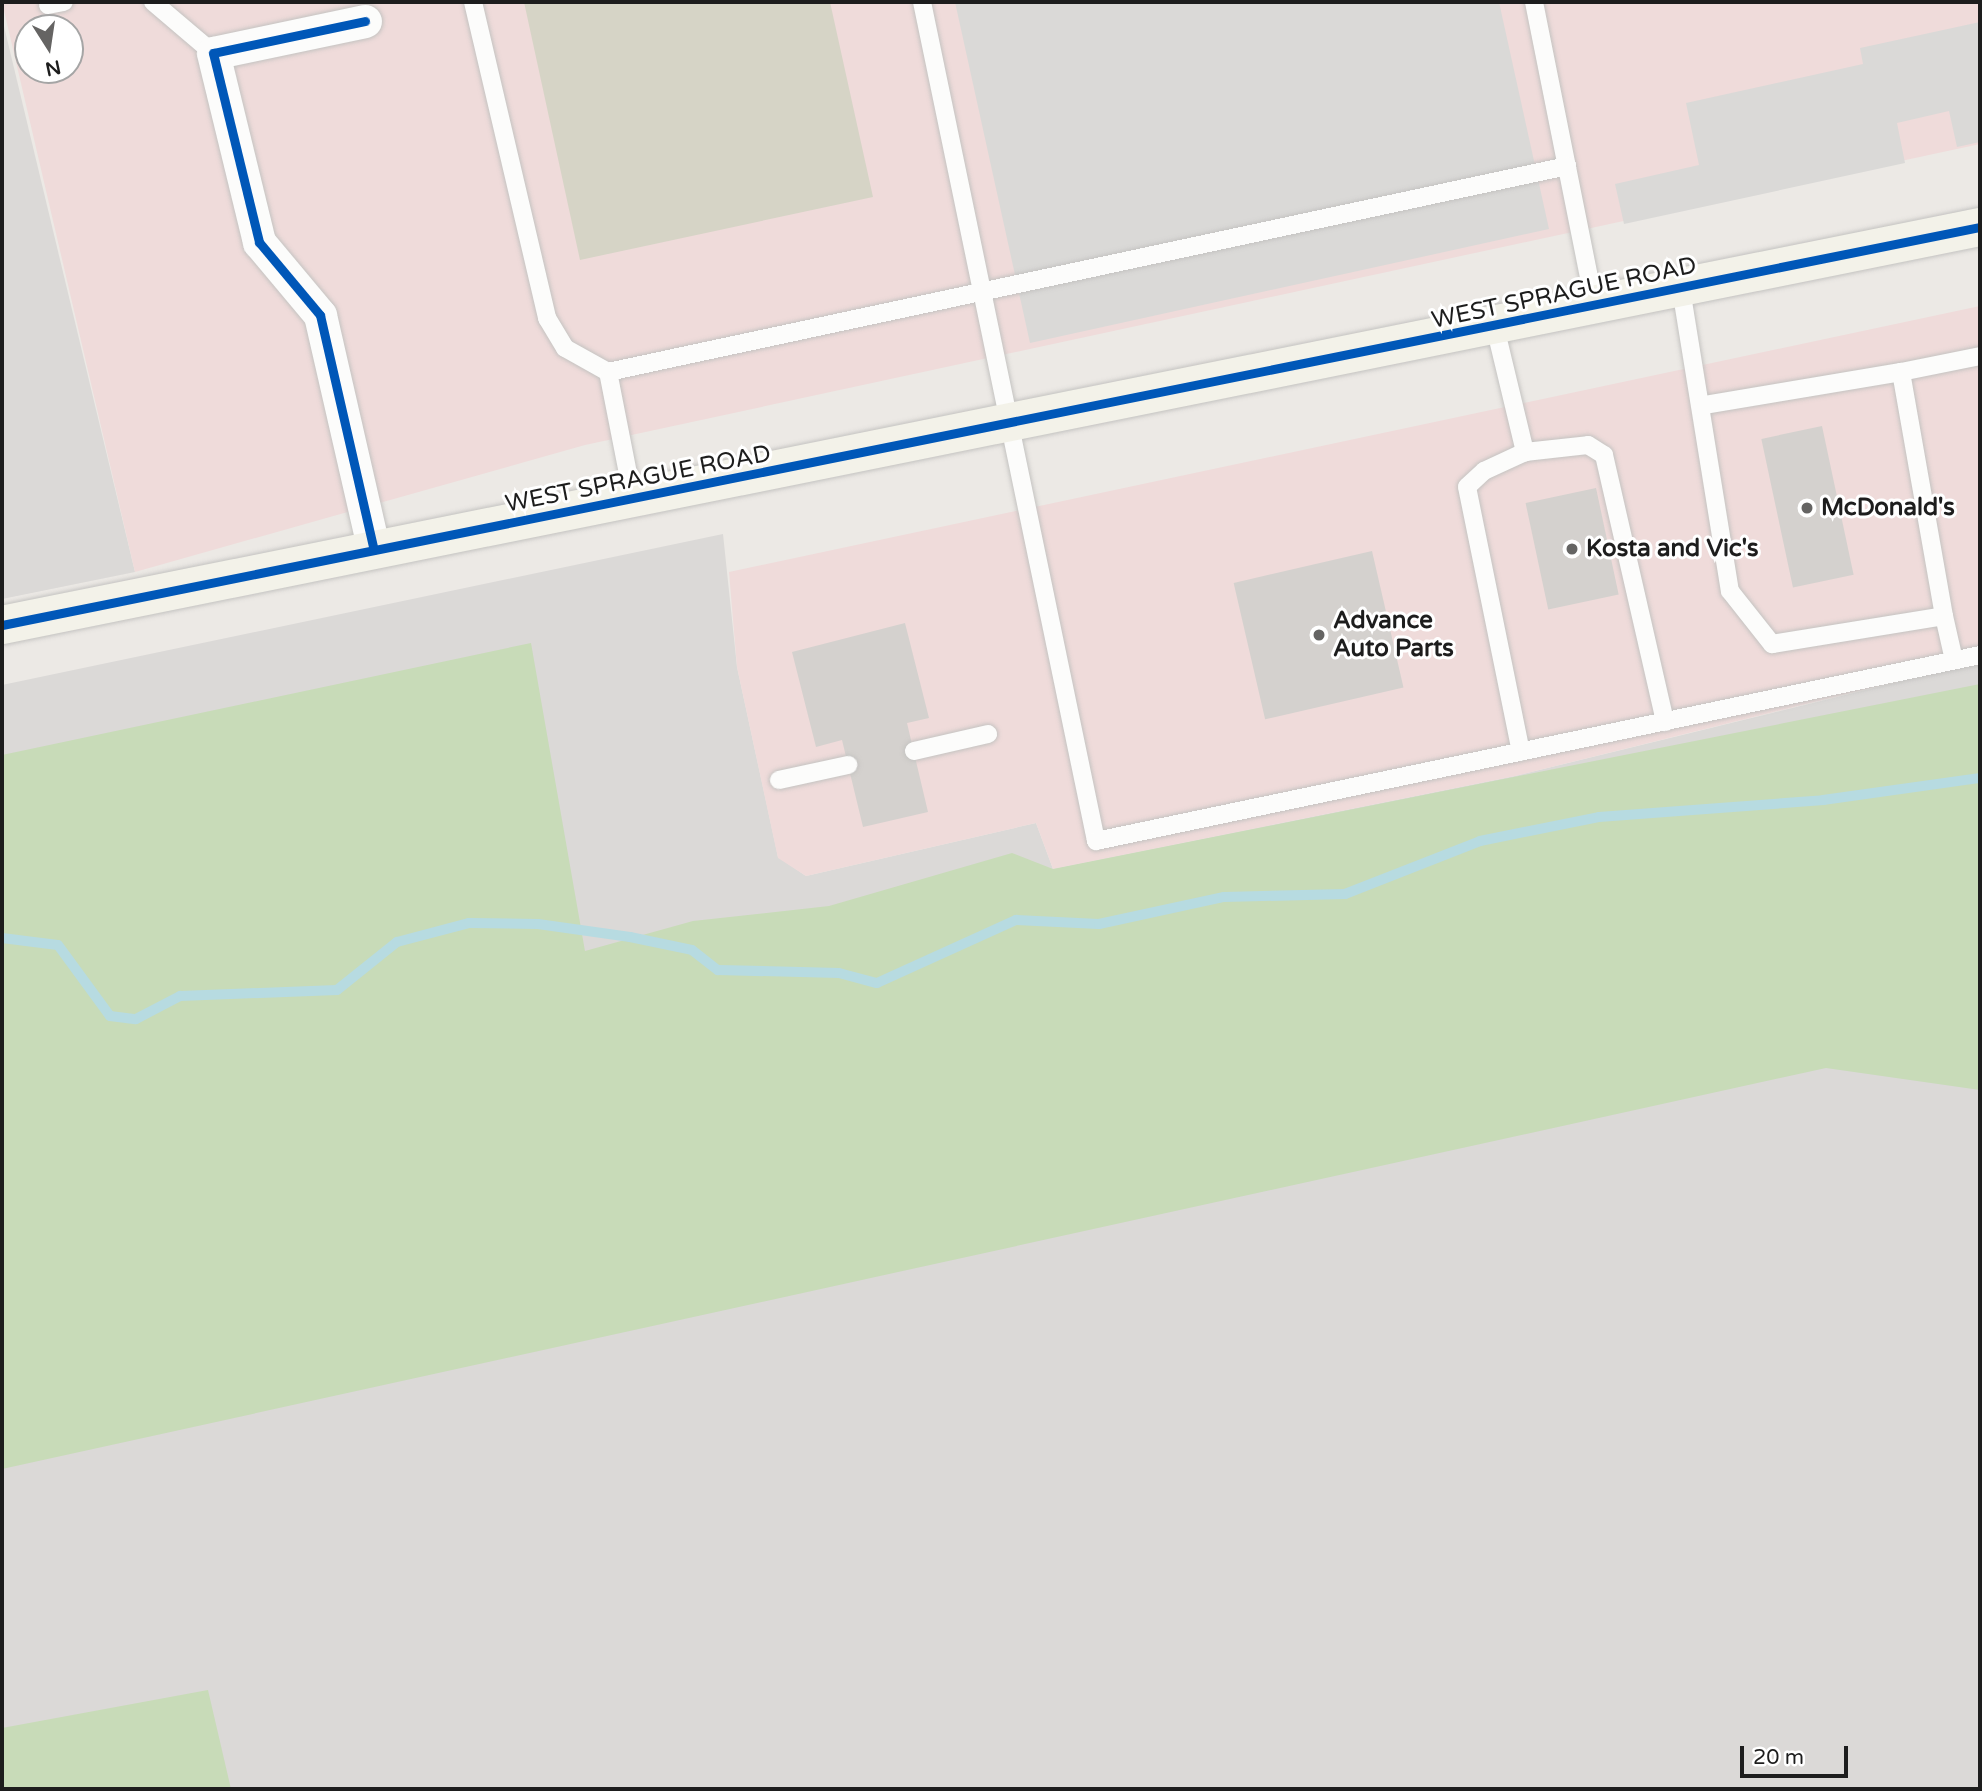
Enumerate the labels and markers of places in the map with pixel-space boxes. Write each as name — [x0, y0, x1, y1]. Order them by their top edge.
place label: McDonald's — [1821, 494, 1955, 522]
marker: McDonald's — [1799, 500, 1815, 516]
place label: Kosta and Vic's — [1586, 535, 1759, 563]
marker: Kosta and Vic's — [1564, 541, 1580, 557]
place label: Advance Auto Parts — [1333, 607, 1454, 663]
marker: Advance Auto Parts — [1311, 627, 1327, 643]

